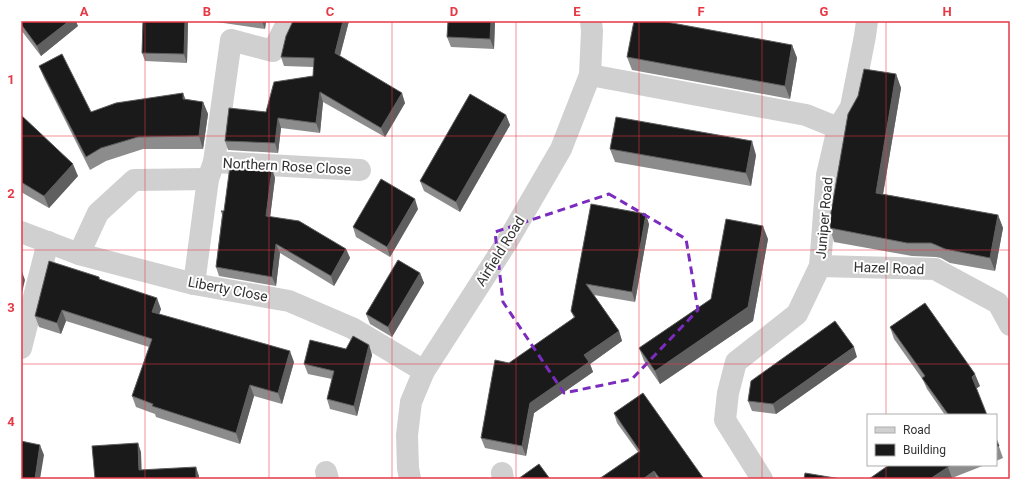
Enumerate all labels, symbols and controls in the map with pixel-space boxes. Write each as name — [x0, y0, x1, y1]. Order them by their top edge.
text: A — [80, 4, 89, 19]
text: B — [203, 4, 211, 19]
text: C — [326, 4, 335, 19]
text: D — [450, 4, 458, 19]
text: E — [573, 4, 581, 19]
text: F — [697, 4, 705, 19]
text: G — [820, 4, 829, 19]
text: H — [942, 4, 952, 19]
text: 1 — [7, 72, 15, 87]
street label: Northern Rose Close — [222, 155, 352, 177]
street label: Juniper Road — [812, 176, 836, 260]
text: 2 — [7, 186, 15, 201]
street label: Airfield Road — [472, 213, 528, 289]
street label: Hazel Road — [853, 259, 925, 277]
street label: Liberty Close — [187, 273, 269, 305]
text: 3 — [7, 300, 15, 315]
text: 4 — [7, 414, 15, 429]
legend — [867, 414, 997, 466]
text: Road — [903, 423, 931, 437]
text: Building — [903, 443, 946, 457]

